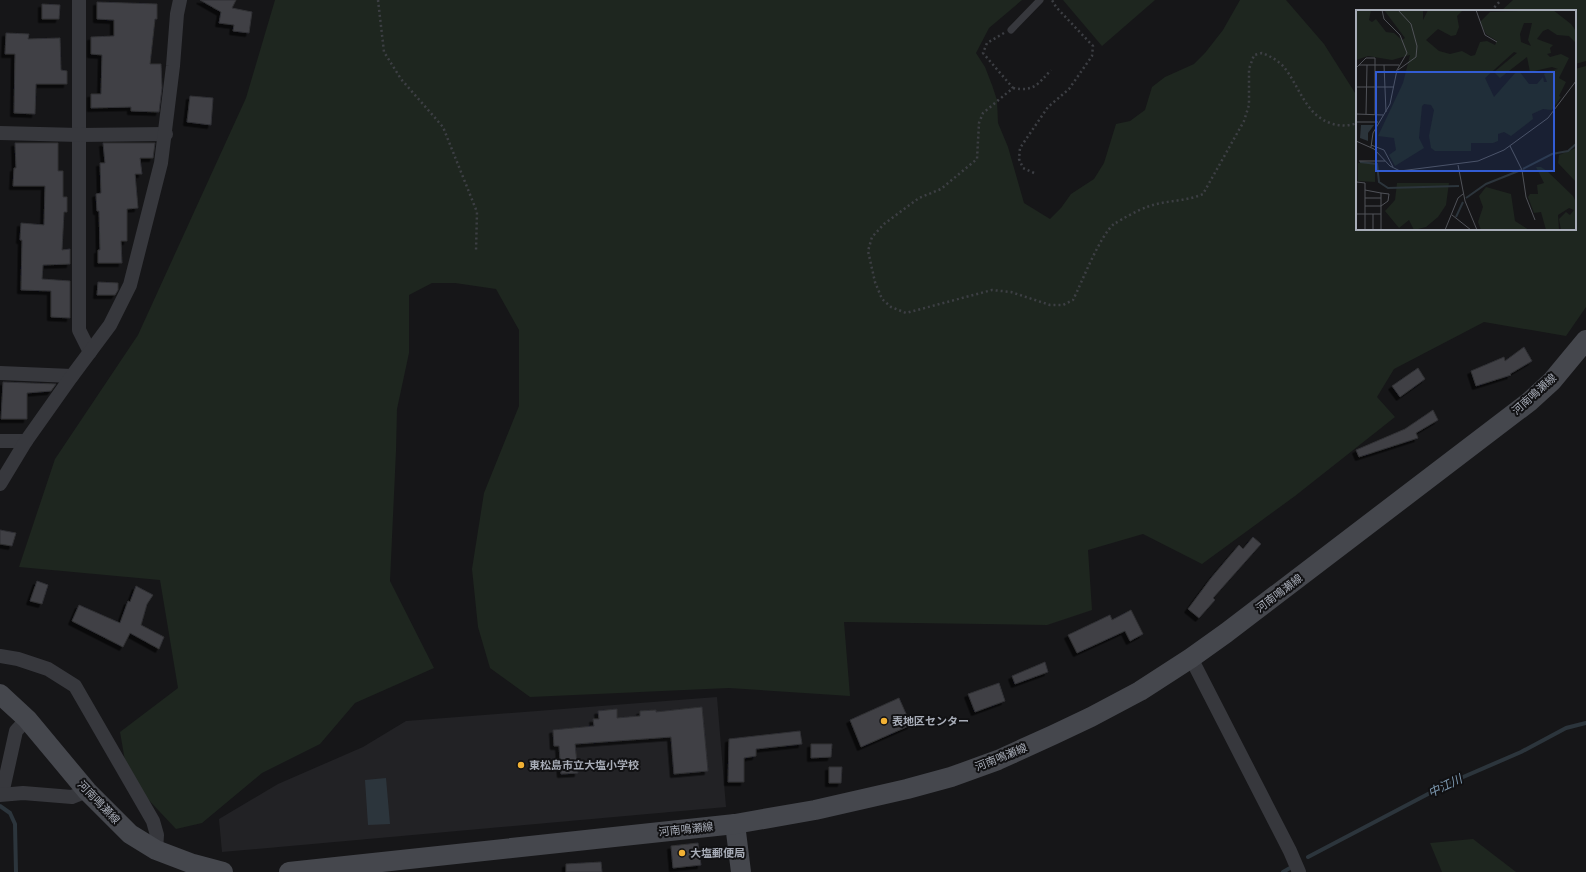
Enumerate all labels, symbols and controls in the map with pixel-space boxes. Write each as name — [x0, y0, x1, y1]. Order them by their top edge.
inset map — [1356, 10, 1576, 230]
street label: 河南鳴瀬線 — [1509, 370, 1559, 418]
street label: 河南鳴瀬線 — [1253, 571, 1305, 615]
place label: 表地区センター — [892, 714, 969, 728]
marker: 表地区センター — [879, 716, 889, 726]
street label: 河南鳴瀬線 — [973, 740, 1029, 774]
place label: 東松島市立大塩小学校 — [529, 758, 639, 772]
marker: 東松島市立大塩小学校 — [516, 760, 526, 770]
water label: 中江川 — [1425, 770, 1466, 800]
street label: 河南鳴瀬線 — [75, 777, 123, 827]
street label: 河南鳴瀬線 — [658, 819, 714, 839]
place label: 大塩郵便局 — [690, 846, 745, 860]
marker: 大塩郵便局 — [677, 848, 687, 858]

